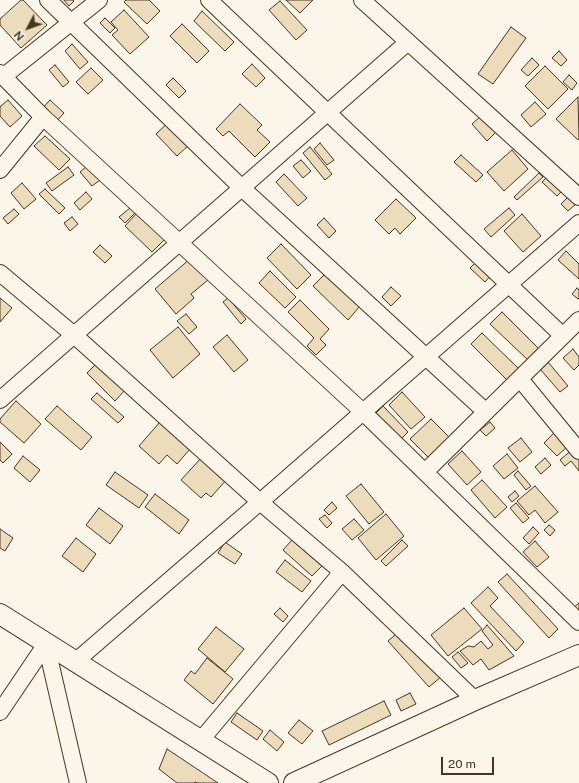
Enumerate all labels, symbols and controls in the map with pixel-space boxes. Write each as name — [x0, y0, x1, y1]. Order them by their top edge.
north arrow — [8, 8, 48, 48]
text: N — [12, 29, 26, 43]
scale bar — [443, 749, 496, 775]
text: 20 m — [448, 757, 476, 771]

